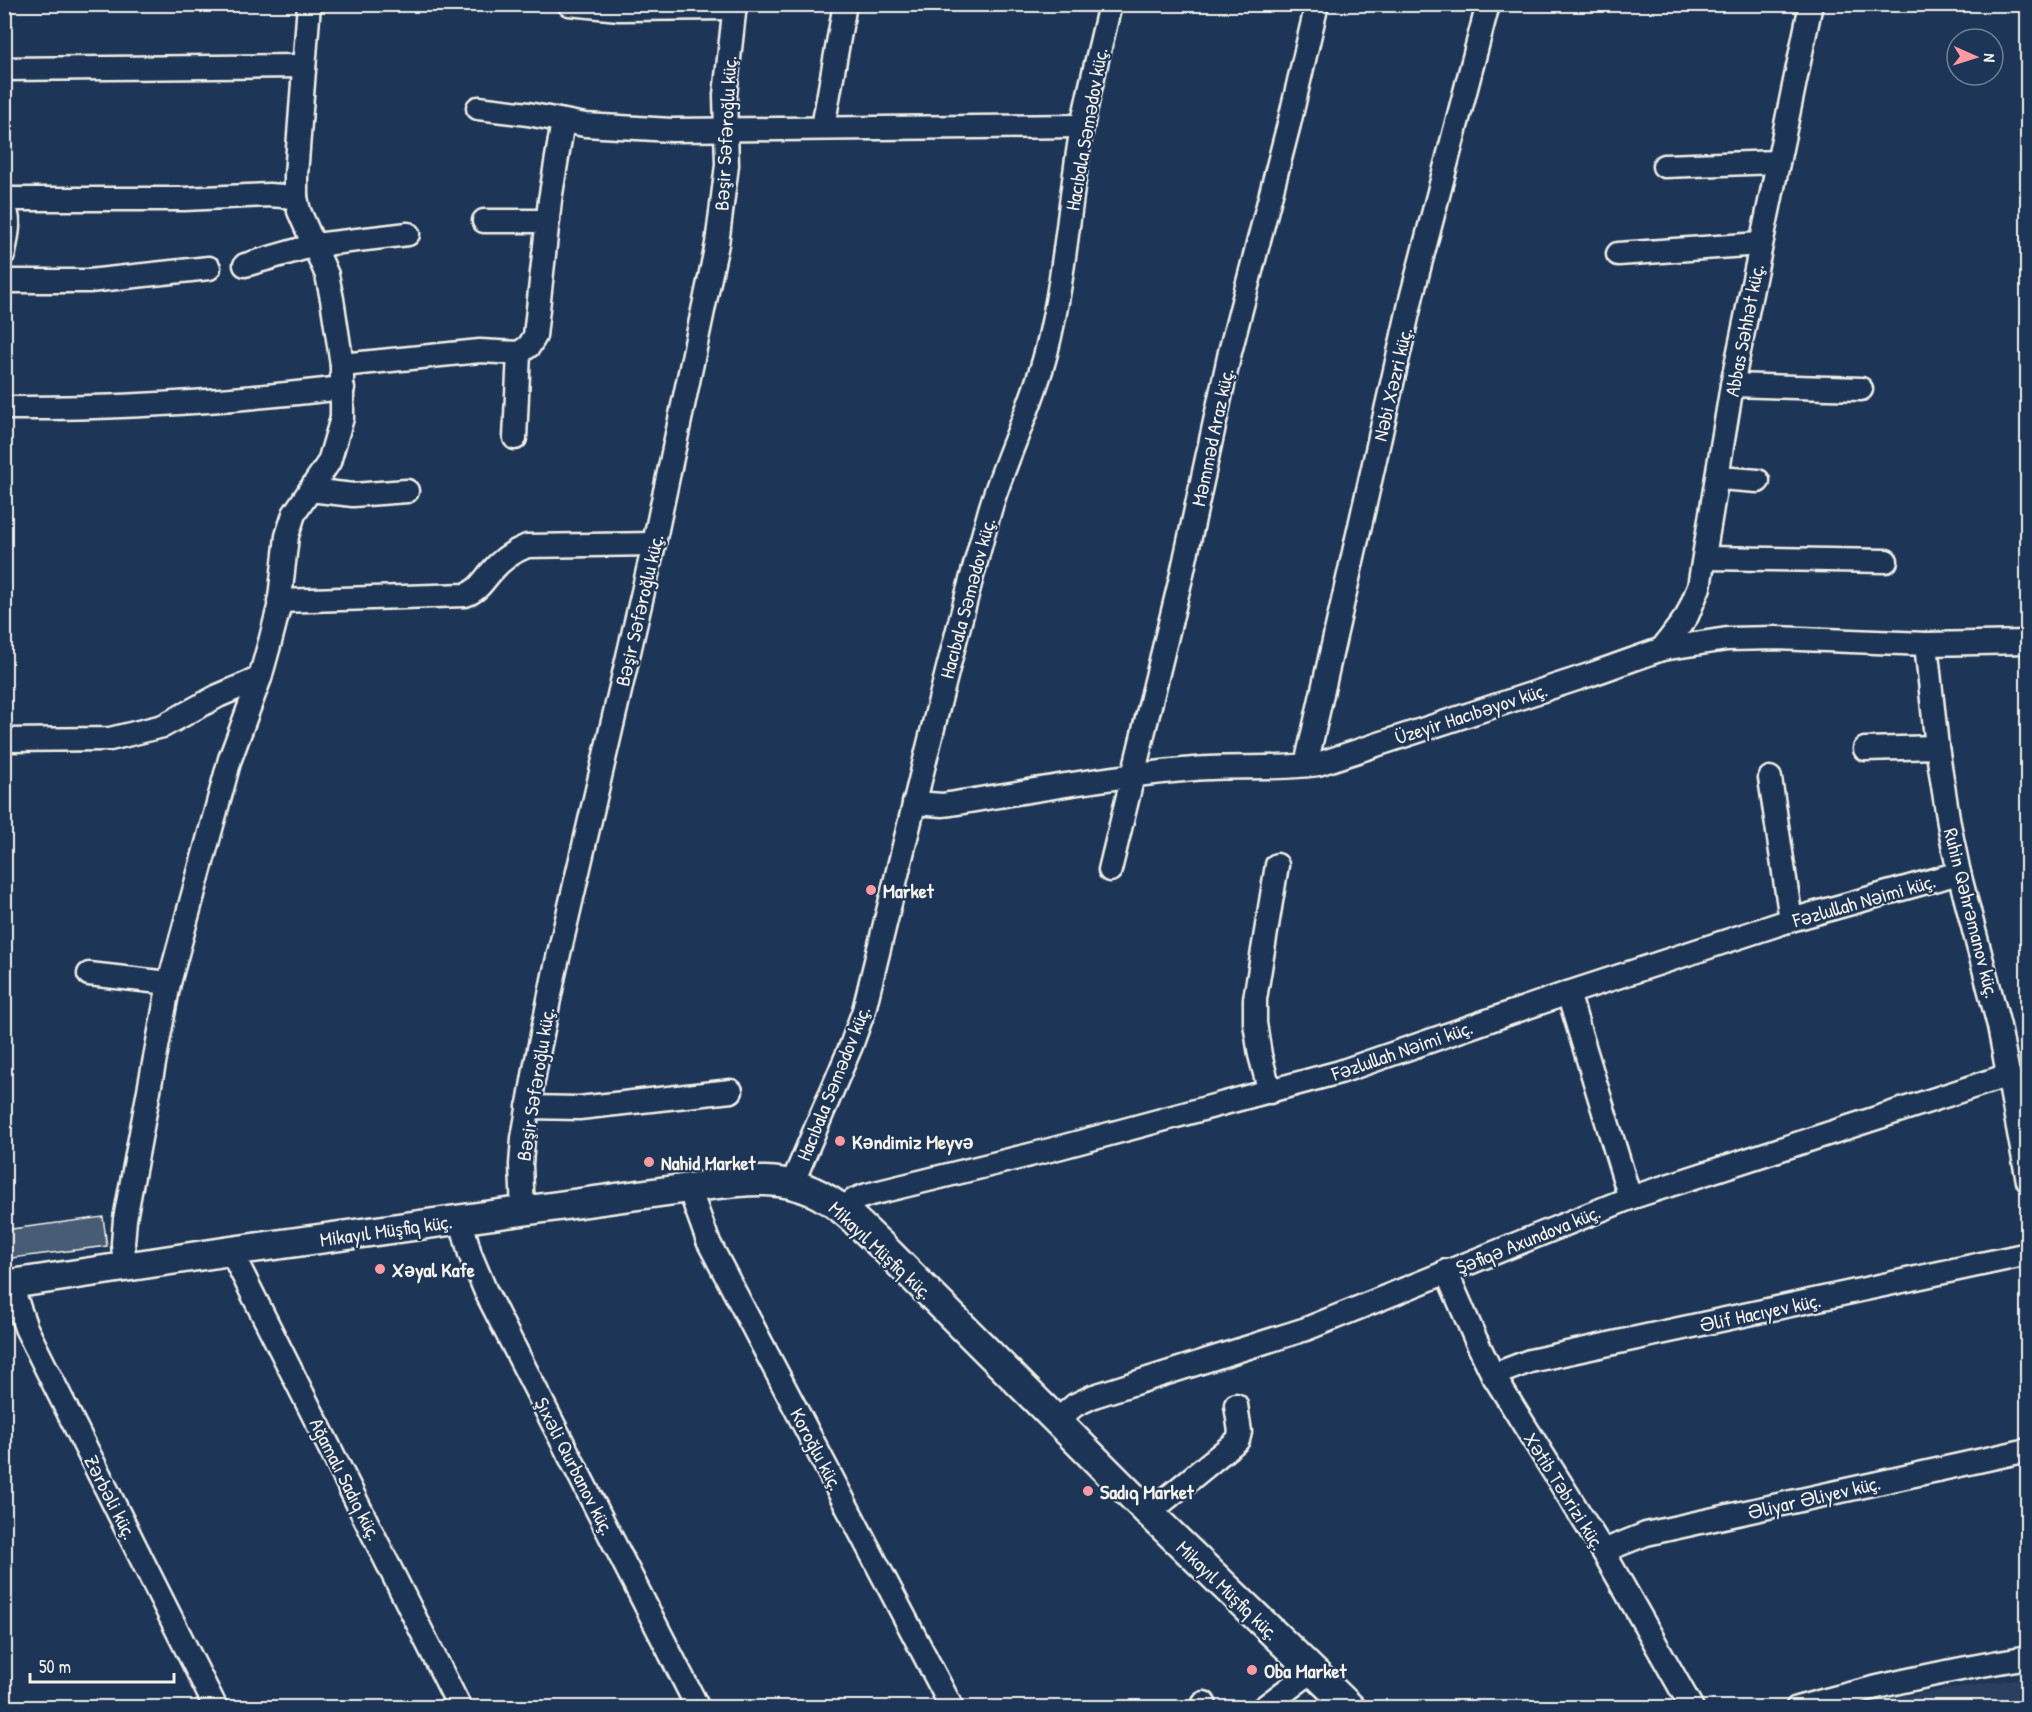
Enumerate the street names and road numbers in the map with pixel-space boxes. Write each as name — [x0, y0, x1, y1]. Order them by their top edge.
street label: Hacıbala Səmədov küç. — [1058, 45, 1114, 213]
street label: Bəşir Səfəroğlu küç. — [707, 55, 743, 211]
street label: Abbas Səhhət küç. — [1718, 261, 1770, 399]
street label: Nəbi Xəzri küç. — [1366, 324, 1418, 444]
street label: Məmməd Araz küç. — [1184, 365, 1240, 509]
street label: Hacıbala Səmədov küç. — [933, 515, 1001, 681]
street label: Bəşir Səfəroğlu küç. — [608, 531, 670, 689]
street label: Üzeyir Hacıbəyov küç. — [1391, 676, 1551, 750]
street label: Ruhin Qəhrəmanov küç. — [1938, 825, 2006, 1001]
street label: Fəzlullah Nəimi küç. — [1789, 867, 1938, 934]
street label: Hacıbala Səmədov küç. — [790, 1001, 876, 1165]
street label: Bəşir Səfəroğlu küç. — [510, 1005, 560, 1163]
street label: Fəzlullah Nəimi küç. — [1327, 1013, 1476, 1087]
street label: Mikayıl Müşfiq küç. — [823, 1195, 939, 1305]
street label: Şəfiqə Axundova küç. — [1452, 1198, 1604, 1280]
street label: Mikayıl Müşfiq küç. — [318, 1207, 454, 1253]
street label: Əlif Hacıyev küç. — [1697, 1286, 1823, 1338]
street label: Şıxəli Qurbanov küç. — [529, 1393, 621, 1539]
street label: Koroğlu küç. — [784, 1403, 850, 1495]
street label: Ağamalı Sadıq küç. — [304, 1413, 388, 1545]
street label: Xətib Təbrizi küç. — [1518, 1427, 1612, 1555]
street label: Zərbəli küç. — [78, 1450, 144, 1544]
street label: Əliyar Əliyev küç. — [1745, 1469, 1883, 1525]
street label: Mikayıl Müşfiq küç. — [1171, 1534, 1285, 1646]

